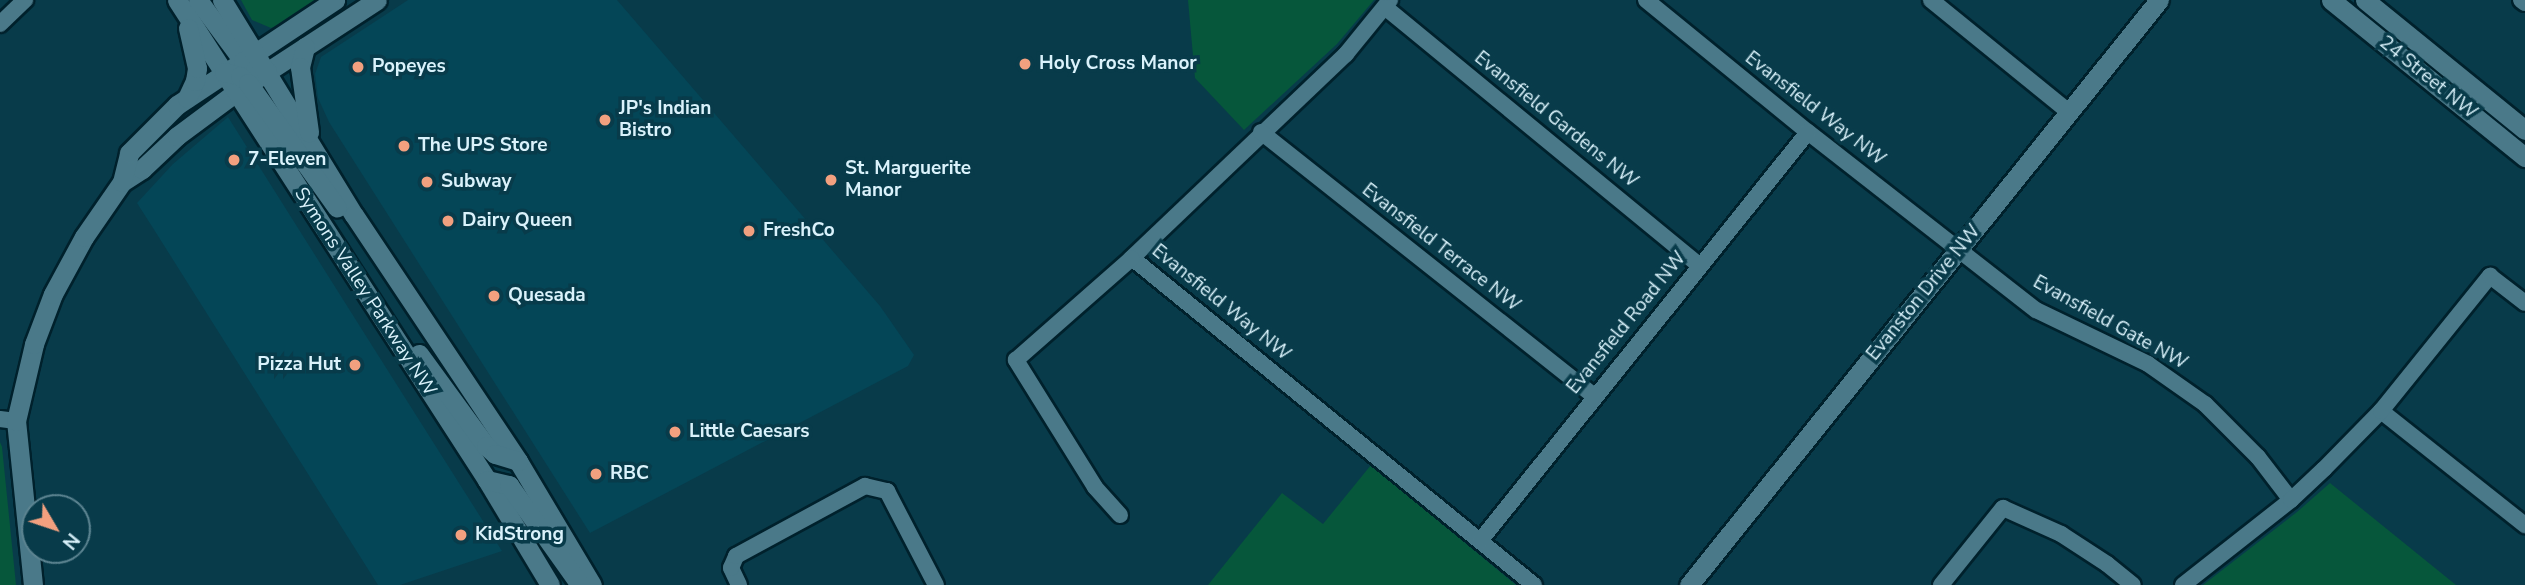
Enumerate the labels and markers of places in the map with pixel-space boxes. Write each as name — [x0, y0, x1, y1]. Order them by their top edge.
place label: Holy Cross Manor — [1039, 53, 1197, 75]
place label: Popeyes — [372, 56, 446, 78]
marker: Holy Cross Manor — [1017, 56, 1033, 72]
marker: Popeyes — [350, 59, 366, 75]
place label: JP's Indian Bistro — [619, 98, 711, 142]
marker: JP's Indian Bistro — [597, 112, 613, 128]
place label: The UPS Store — [418, 135, 548, 157]
marker: The UPS Store — [396, 138, 412, 154]
place label: 7-Eleven — [248, 149, 326, 171]
marker: 7-Eleven — [226, 152, 242, 168]
place label: St. Marguerite Manor — [845, 158, 971, 202]
place label: Subway — [441, 171, 512, 193]
marker: St. Marguerite Manor — [823, 172, 839, 188]
marker: Subway — [419, 174, 435, 190]
place label: Dairy Queen — [462, 210, 572, 232]
marker: Dairy Queen — [440, 213, 456, 229]
place label: FreshCo — [763, 220, 835, 242]
marker: FreshCo — [741, 223, 757, 239]
place label: Quesada — [508, 285, 586, 307]
marker: Quesada — [486, 288, 502, 304]
place label: Pizza Hut — [257, 354, 341, 376]
marker: Pizza Hut — [347, 357, 363, 373]
place label: Little Caesars — [689, 421, 810, 443]
marker: Little Caesars — [667, 424, 683, 440]
place label: RBC — [610, 463, 649, 485]
marker: RBC — [588, 466, 604, 482]
place label: KidStrong — [475, 524, 564, 546]
marker: KidStrong — [453, 527, 469, 543]

